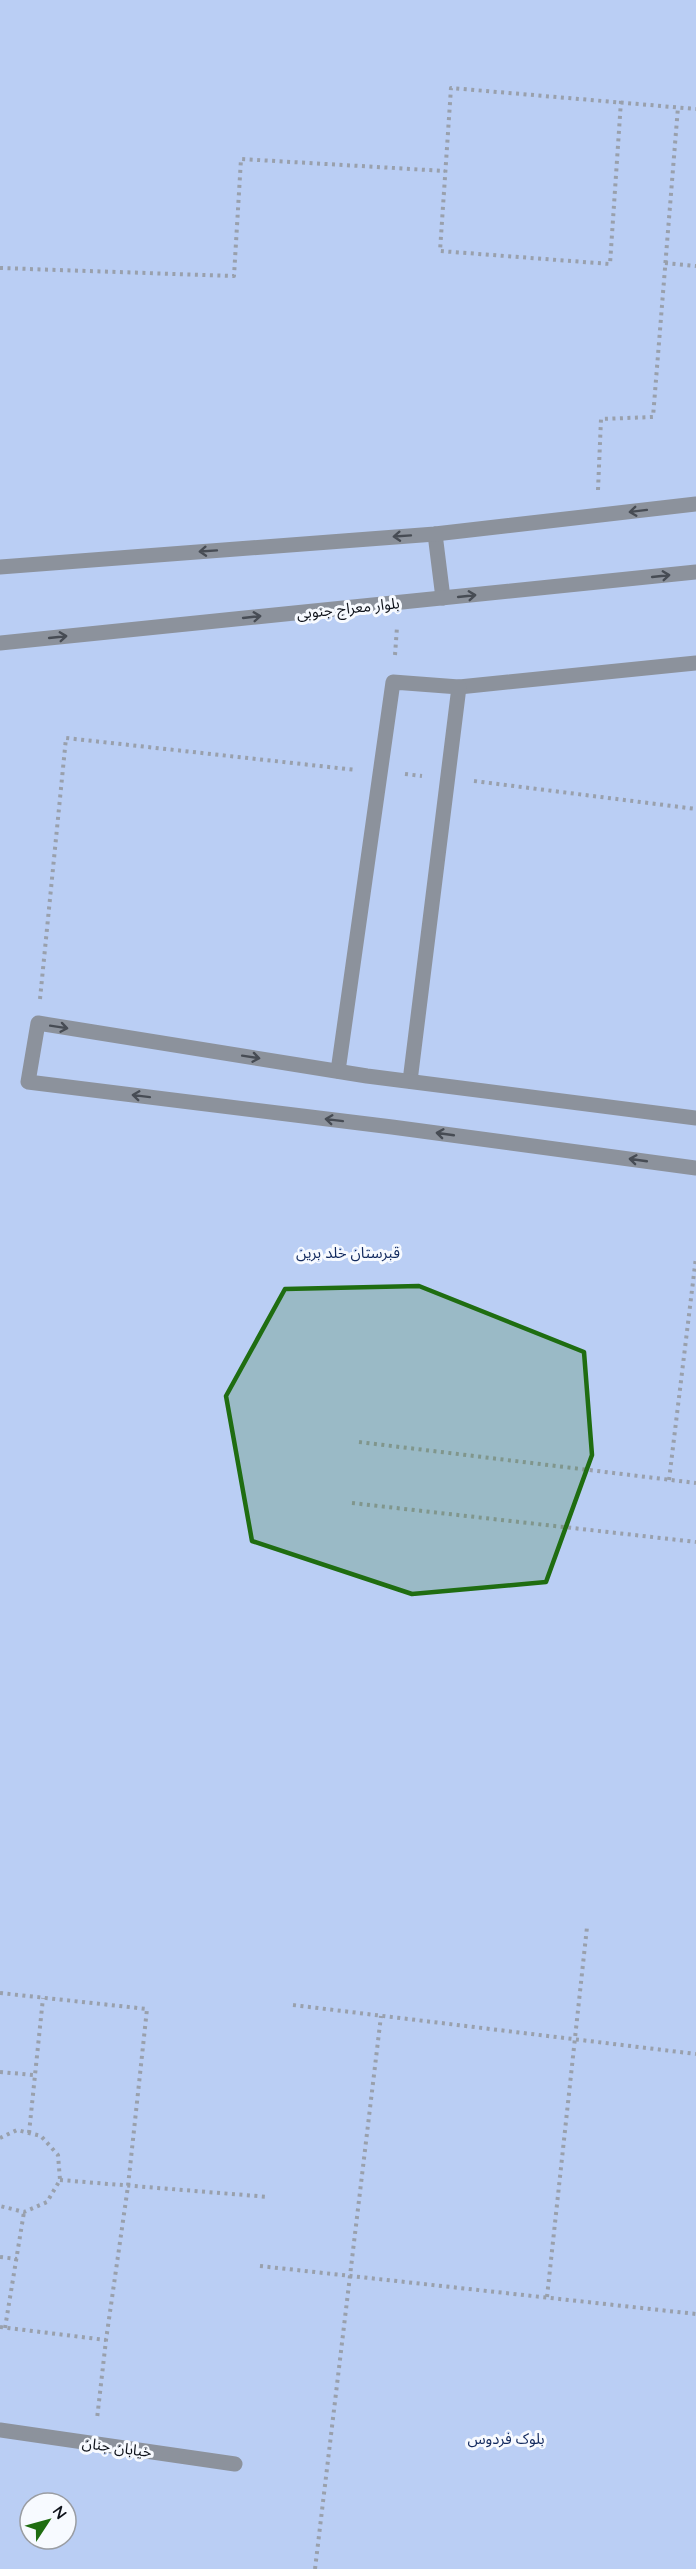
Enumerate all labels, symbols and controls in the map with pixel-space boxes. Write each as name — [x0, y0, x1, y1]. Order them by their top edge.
one-way arrow — [628, 506, 648, 517]
one-way arrow — [393, 531, 413, 542]
one-way arrow — [198, 546, 218, 557]
one-way arrow — [651, 570, 671, 581]
one-way arrow — [457, 590, 477, 601]
street label: بلوار معراج جنوبی — [296, 593, 401, 626]
one-way arrow — [242, 611, 262, 622]
one-way arrow — [48, 631, 68, 642]
one-way arrow — [49, 1021, 68, 1032]
one-way arrow — [241, 1052, 261, 1063]
one-way arrow — [131, 1090, 151, 1101]
one-way arrow — [325, 1114, 345, 1125]
one-way arrow — [435, 1129, 455, 1140]
one-way arrow — [629, 1154, 648, 1165]
park label: قبرستان خلد برین — [296, 1243, 400, 1262]
park label: بلوک فردوس — [467, 2429, 545, 2448]
street label: خیابان جنان — [81, 2433, 153, 2461]
north arrow — [18, 2491, 78, 2551]
text: N — [49, 2502, 72, 2523]

